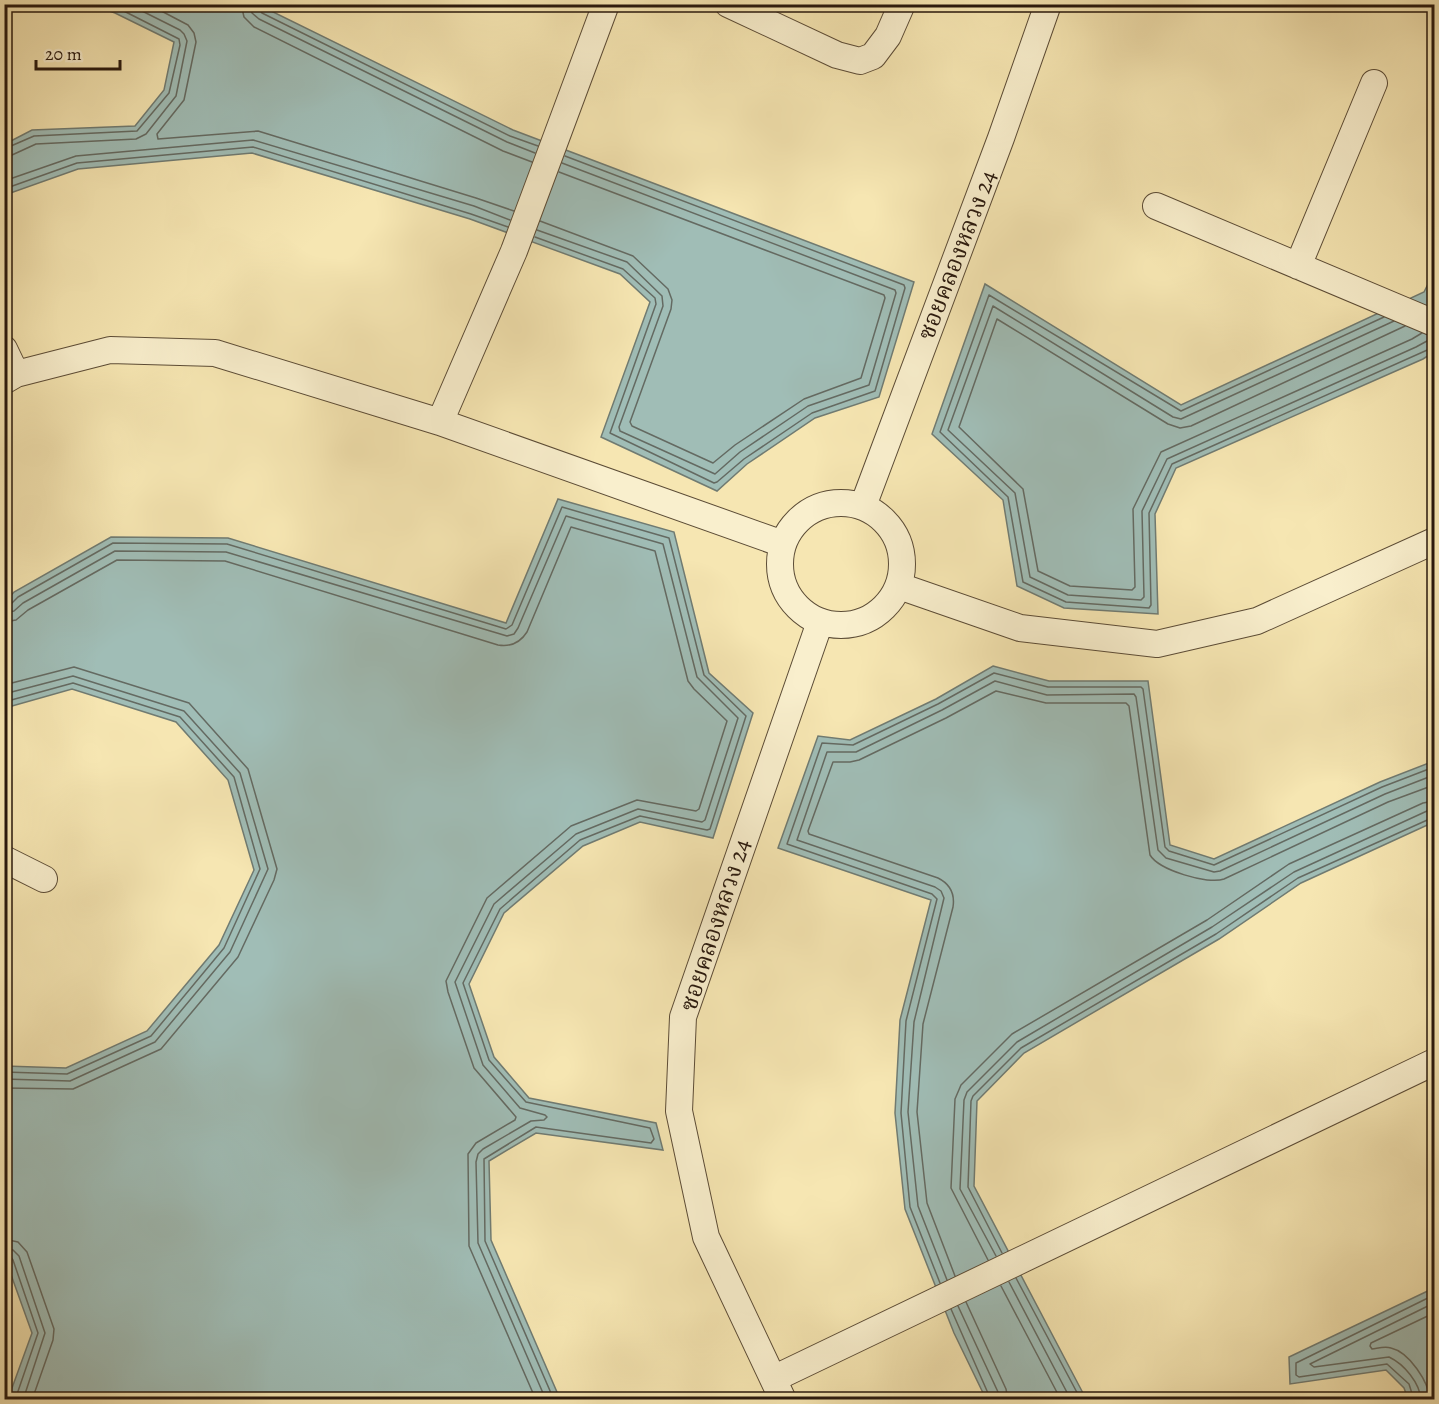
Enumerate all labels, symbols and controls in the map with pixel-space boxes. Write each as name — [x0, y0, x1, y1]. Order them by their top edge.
scale bar — [36, 33, 120, 71]
text: 20 m — [45, 42, 82, 66]
street label: ซอยคลองหลวง 24 — [910, 165, 1004, 344]
street label: ซอยคลองหลวง 24 — [672, 835, 758, 1015]

